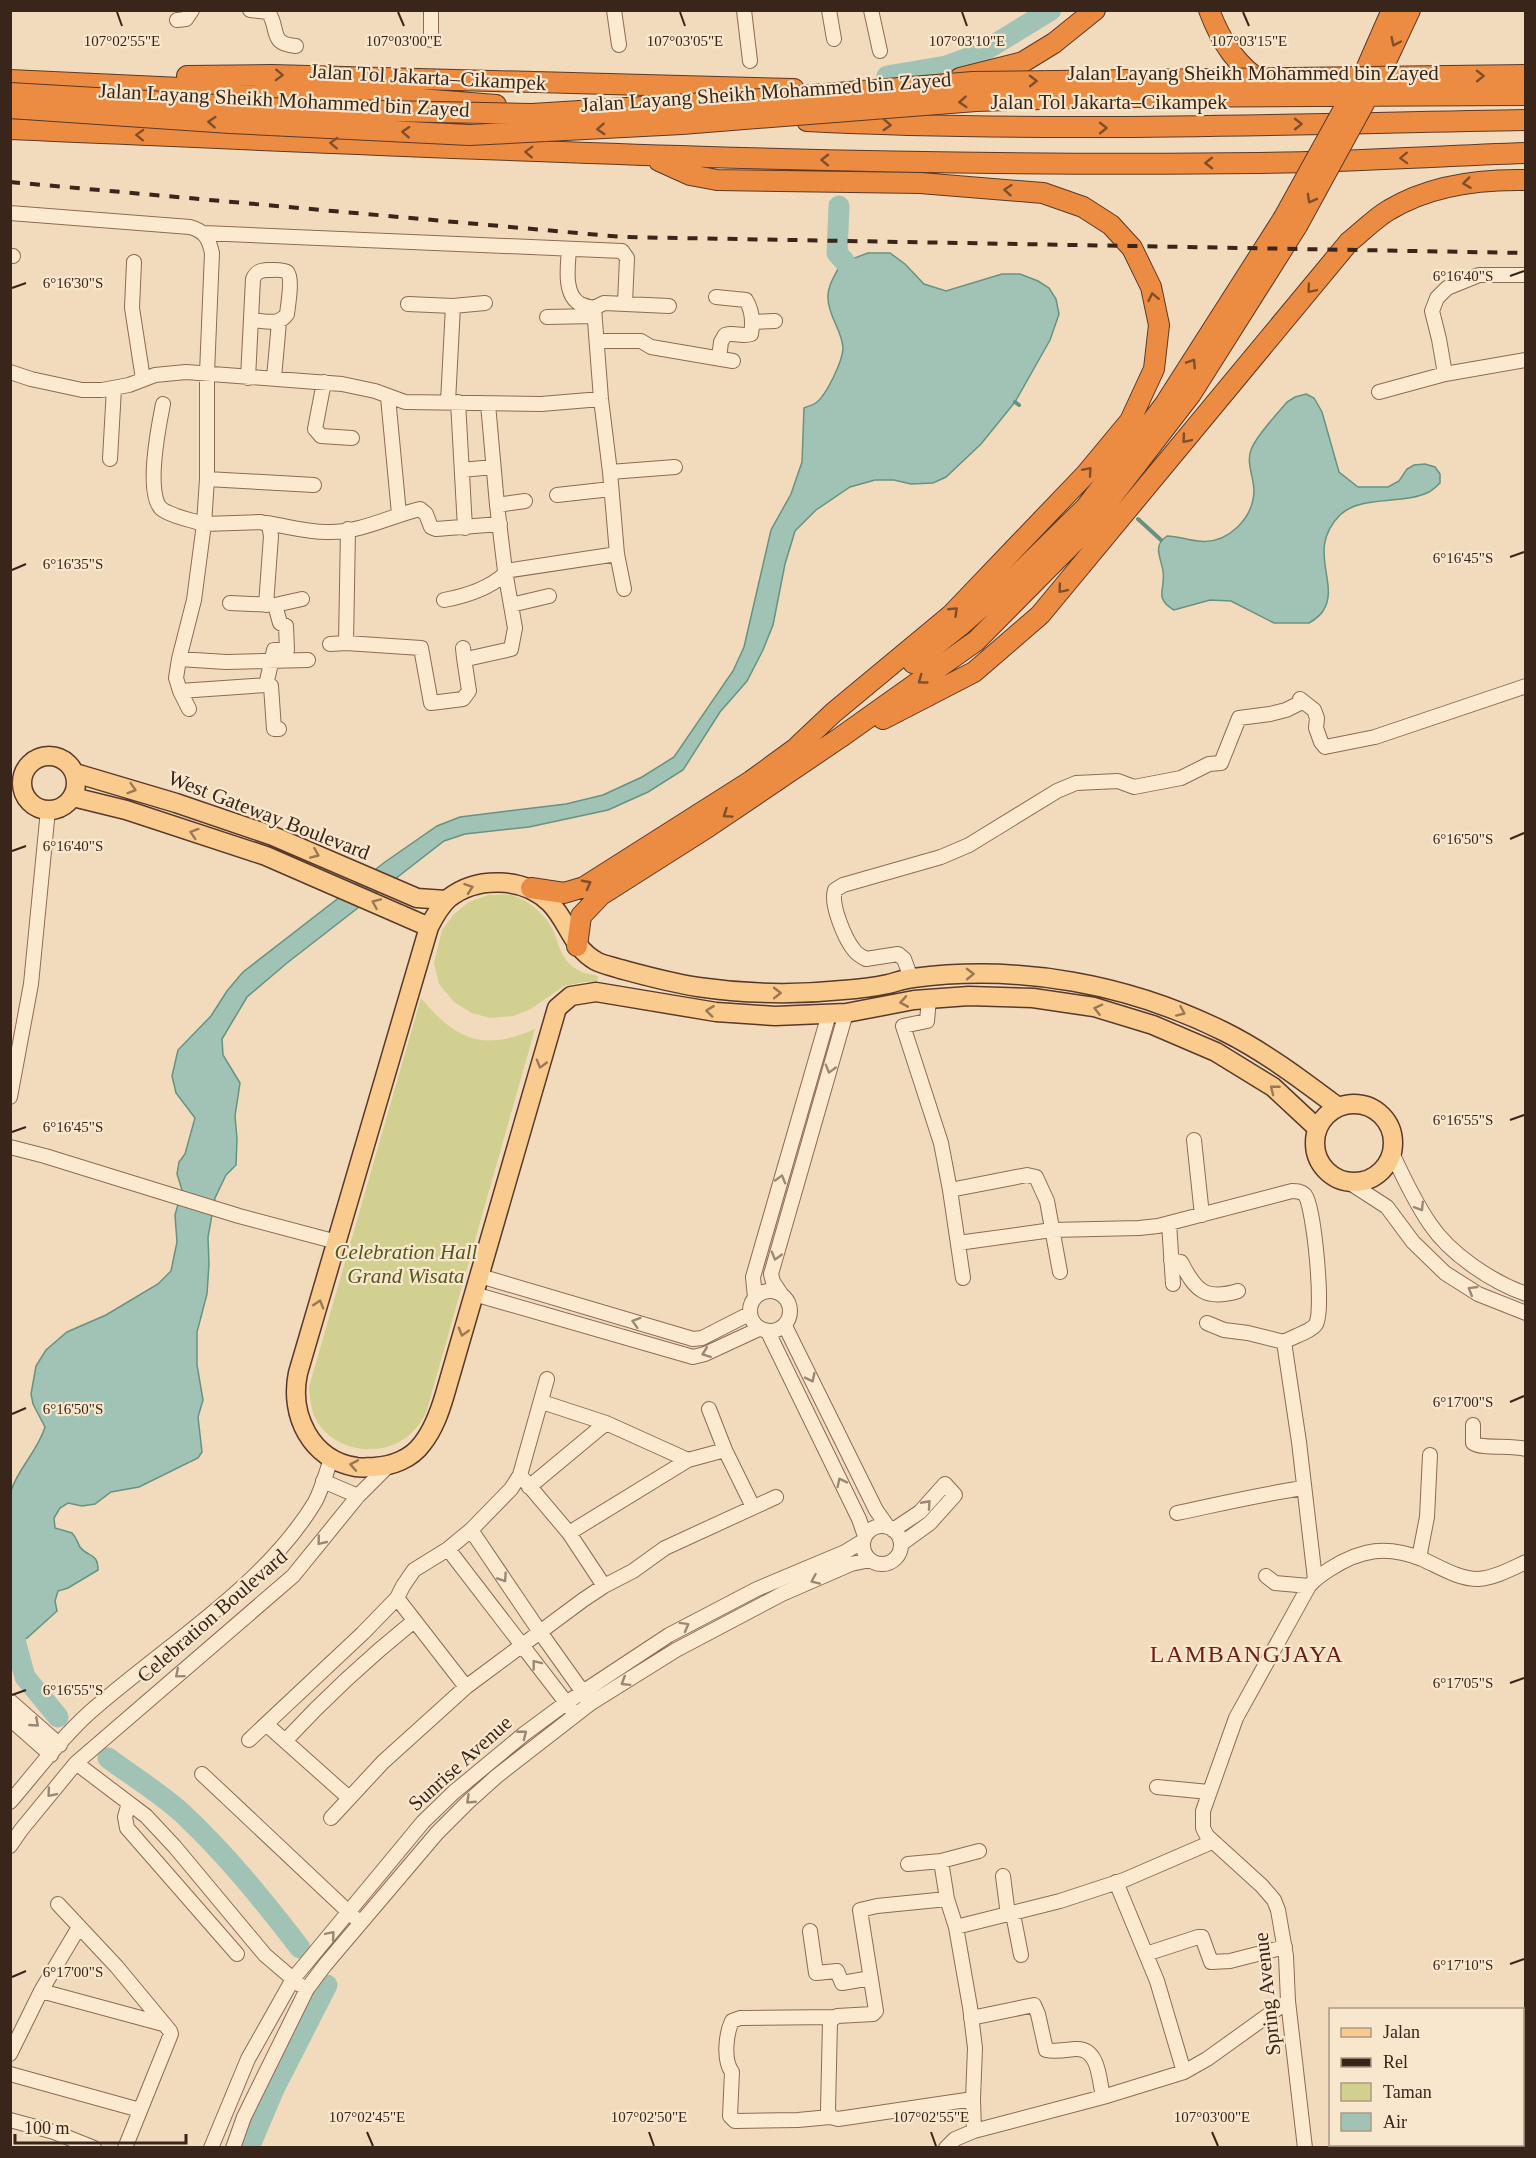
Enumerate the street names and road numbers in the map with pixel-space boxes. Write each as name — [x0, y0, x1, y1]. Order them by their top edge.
street label: Jalan Tol Jakarta–Cikampek — [309, 59, 548, 95]
street label: Jalan Layang Sheikh Mohammed bin Zayed — [1067, 61, 1439, 85]
street label: Jalan Layang Sheikh Mohammed bin Zayed — [580, 67, 953, 117]
street label: Jalan Layang Sheikh Mohammed bin Zayed — [98, 78, 471, 122]
street label: Jalan Tol Jakarta–Cikampek — [990, 90, 1228, 114]
street label: West Gateway Boulevard — [165, 765, 374, 865]
street label: Celebration Boulevard — [132, 1544, 292, 1688]
street label: Sunrise Avenue — [403, 1710, 517, 1816]
street label: Spring Avenue — [1249, 1931, 1285, 2057]

